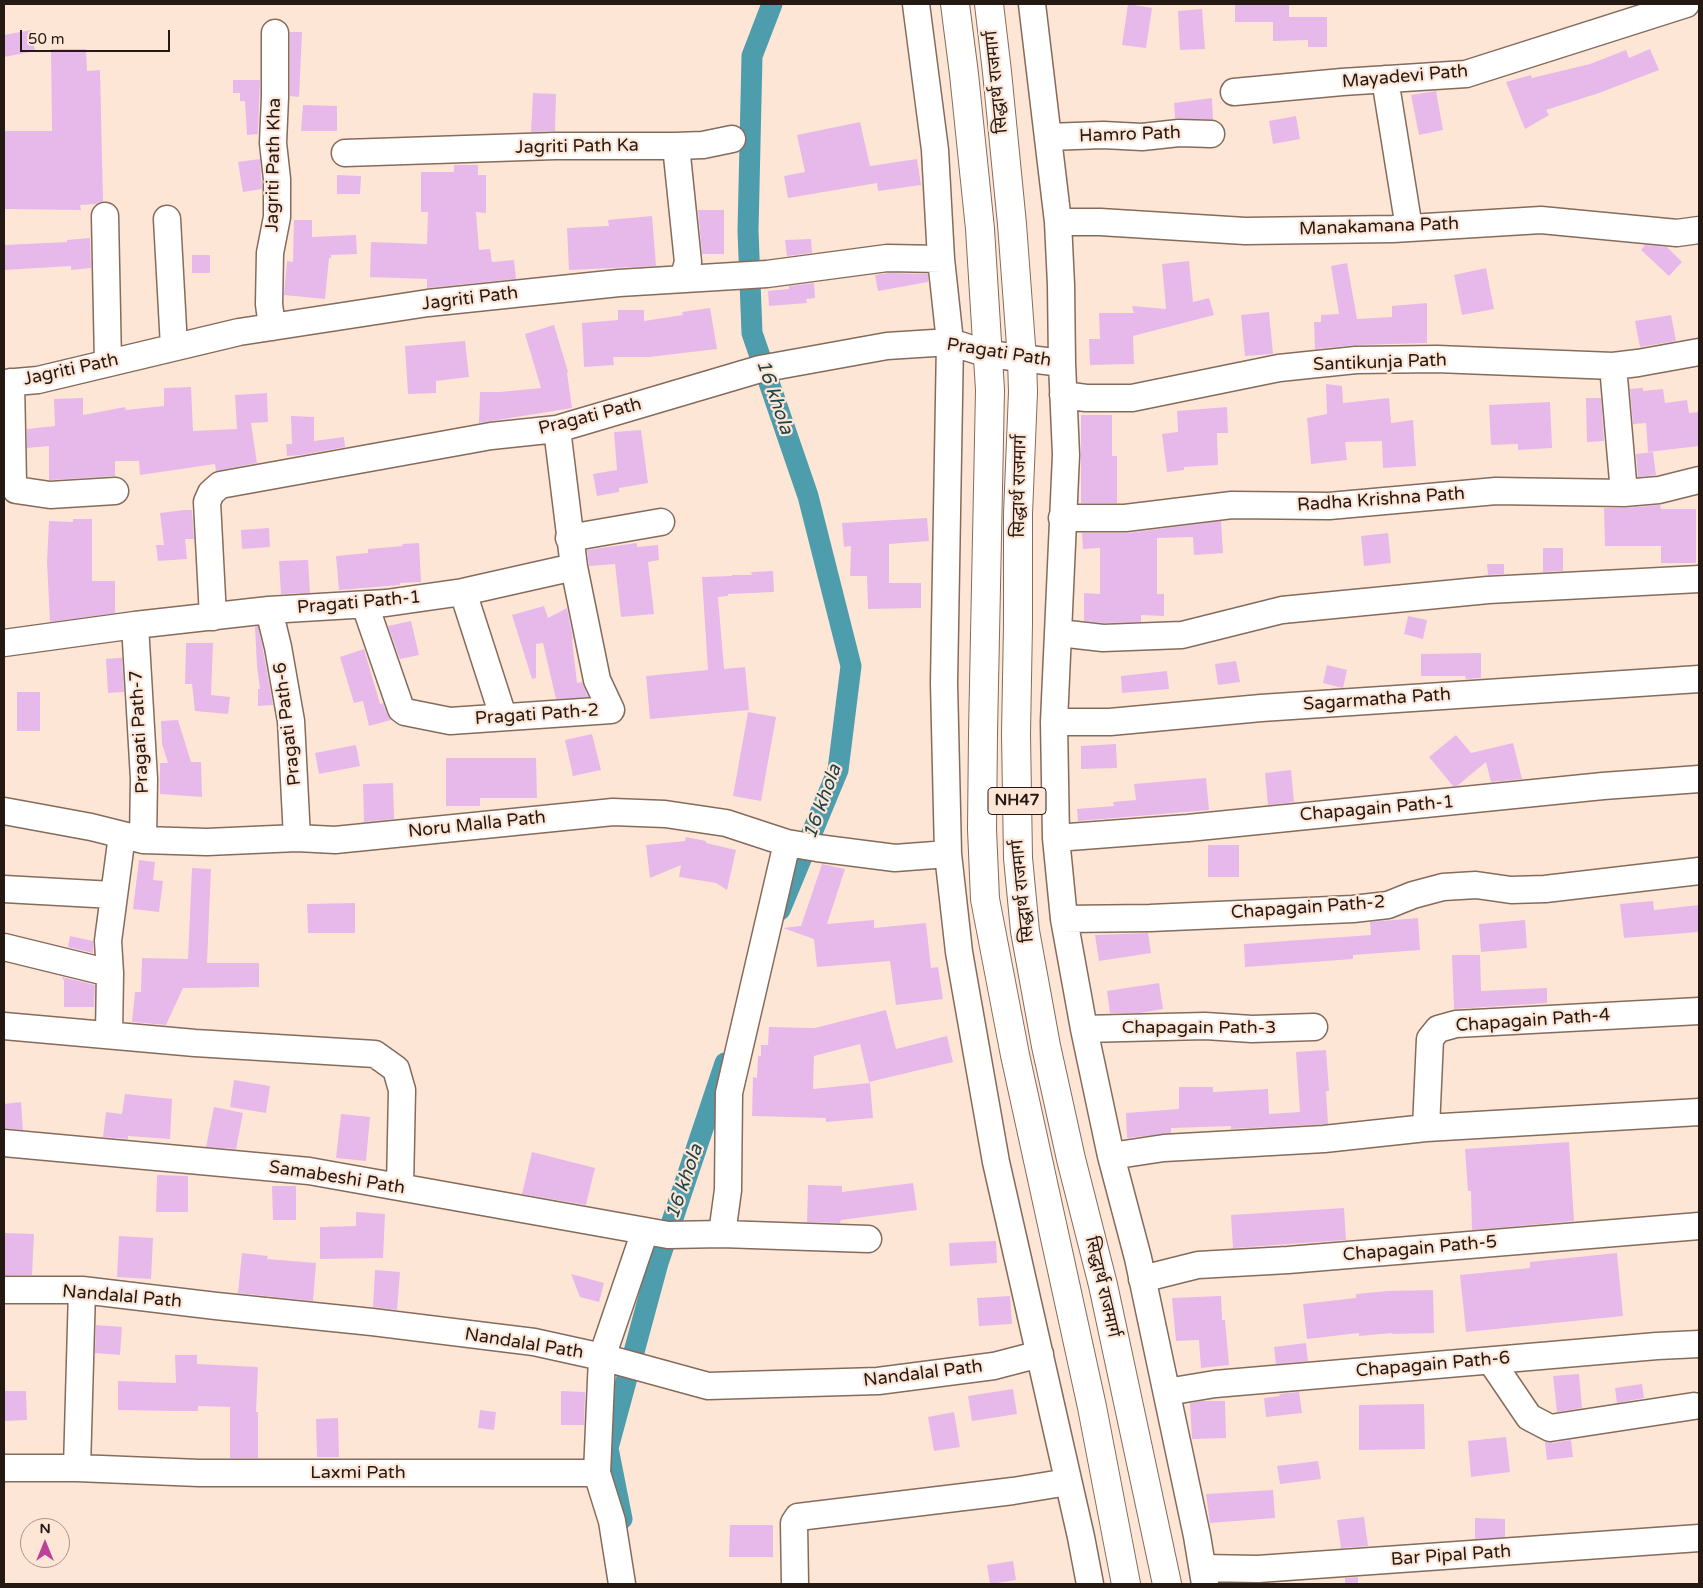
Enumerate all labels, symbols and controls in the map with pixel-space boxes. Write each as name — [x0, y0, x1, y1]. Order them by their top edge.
scale bar — [22, 20, 172, 52]
text: 50 m — [28, 30, 65, 48]
street label: सिद्धार्थ राजमार्ग — [981, 30, 1013, 134]
street label: Mayadevi Path — [1341, 61, 1469, 93]
street label: Jagriti Path Kha — [262, 98, 286, 232]
street label: Hamro Path — [1079, 122, 1181, 148]
street label: Jagriti Path Ka — [515, 135, 639, 159]
street label: Manakamana Path — [1299, 213, 1459, 241]
street label: Jagriti Path — [421, 282, 519, 316]
street label: Pragati Path — [945, 334, 1053, 372]
street label: Jagriti Path — [21, 349, 121, 391]
street label: Santikunja Path — [1313, 350, 1447, 376]
water label: 16 khola — [751, 357, 797, 437]
street label: Pragati Path — [536, 394, 644, 440]
street label: सिद्धार्थ राजमार्ग — [1008, 434, 1032, 538]
street label: Radha Krishna Path — [1296, 483, 1466, 517]
street label: Pragati Path-1 — [296, 587, 422, 619]
street label: Pragati Path-6 — [270, 661, 306, 787]
street label: Pragati Path-7 — [126, 670, 154, 794]
street label: Sagarmatha Path — [1302, 684, 1452, 716]
street label: Pragati Path-2 — [474, 700, 600, 730]
water label: 16 khola — [799, 762, 847, 842]
road number: NH47 — [988, 788, 1046, 814]
street label: Chapagain Path-1 — [1299, 792, 1455, 826]
street label: Noru Malla Path — [407, 807, 547, 843]
street label: सिद्धार्थ राजमार्ग — [1007, 839, 1039, 943]
street label: Chapagain Path-2 — [1230, 892, 1386, 924]
street label: Chapagain Path-4 — [1455, 1005, 1611, 1037]
street label: Chapagain Path-3 — [1122, 1017, 1276, 1039]
water label: 16 khola — [662, 1142, 708, 1222]
street label: Samabeshi Path — [267, 1157, 407, 1199]
street label: Chapagain Path-5 — [1342, 1232, 1498, 1266]
street label: सिद्धार्थ राजमार्ग — [1080, 1234, 1124, 1340]
street label: Nandalal Path — [61, 1281, 183, 1313]
street label: Nandalal Path — [463, 1324, 585, 1364]
street label: Chapagain Path-6 — [1355, 1348, 1511, 1382]
street label: Nandalal Path — [862, 1356, 984, 1392]
street label: Laxmi Path — [310, 1462, 406, 1484]
north arrow — [20, 1518, 70, 1568]
text: N — [39, 1520, 51, 1537]
street label: Bar Pipal Path — [1390, 1541, 1512, 1571]

